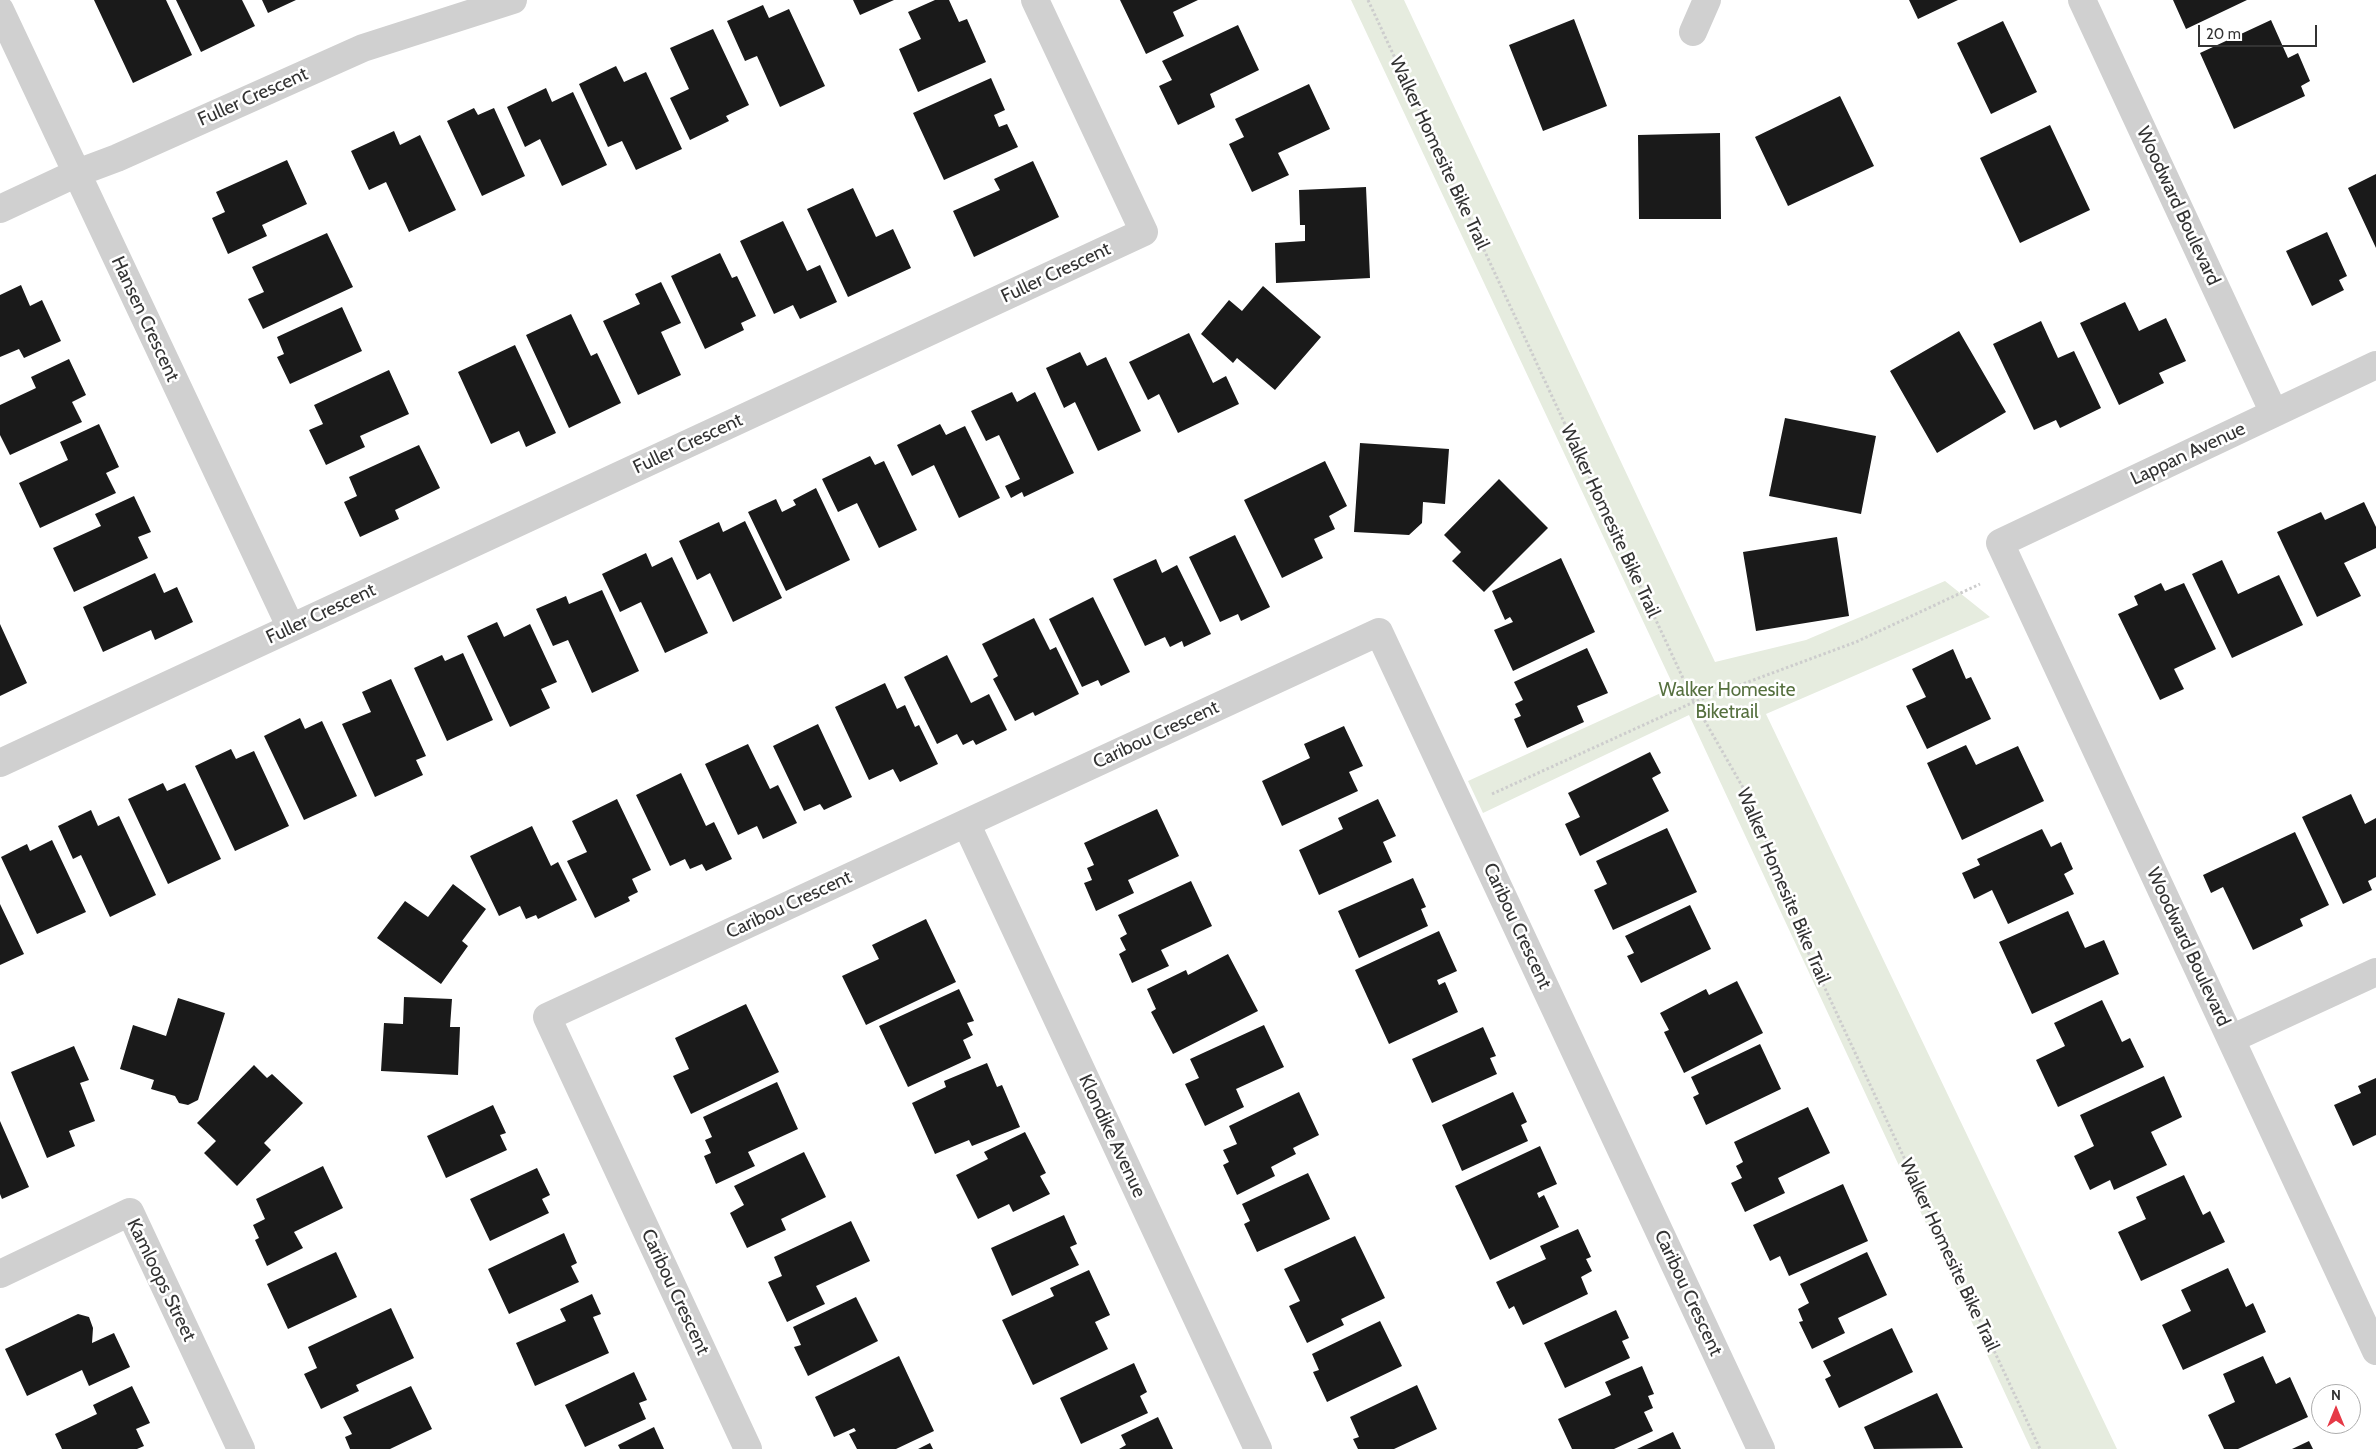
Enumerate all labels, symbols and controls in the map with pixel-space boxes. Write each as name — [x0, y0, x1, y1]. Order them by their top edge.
scale bar — [2201, 15, 2320, 47]
text: 20 m — [2206, 25, 2241, 43]
street label: Walker Homesite Bike Trail — [1384, 53, 1494, 253]
street label: Fuller Crescent — [194, 63, 312, 131]
street label: Woodward Boulevard — [2131, 123, 2225, 289]
street label: Fuller Crescent — [998, 238, 1114, 308]
street label: Hansen Crescent — [106, 253, 184, 385]
street label: Fuller Crescent — [630, 409, 746, 479]
street label: Lappan Avenue — [2127, 417, 2249, 491]
street label: Walker Homesite Bike Trail — [1555, 421, 1665, 621]
street label: Fuller Crescent — [263, 579, 379, 649]
park label: Walker Homesite Biketrail — [1659, 679, 1795, 723]
street label: Caribou Crescent — [1090, 696, 1222, 774]
street label: Walker Homesite Bike Trail — [1731, 785, 1835, 987]
street label: Caribou Crescent — [1478, 860, 1556, 992]
street label: Woodward Boulevard — [2141, 864, 2235, 1030]
street label: Caribou Crescent — [723, 866, 855, 944]
street label: Klondike Avenue — [1074, 1071, 1150, 1201]
street label: Walker Homesite Bike Trail — [1894, 1155, 2004, 1355]
street label: Kamloops Street — [122, 1215, 200, 1345]
street label: Caribou Crescent — [636, 1226, 714, 1358]
street label: Caribou Crescent — [1649, 1227, 1727, 1359]
north arrow — [2311, 1384, 2361, 1434]
text: N — [2331, 1386, 2341, 1404]

